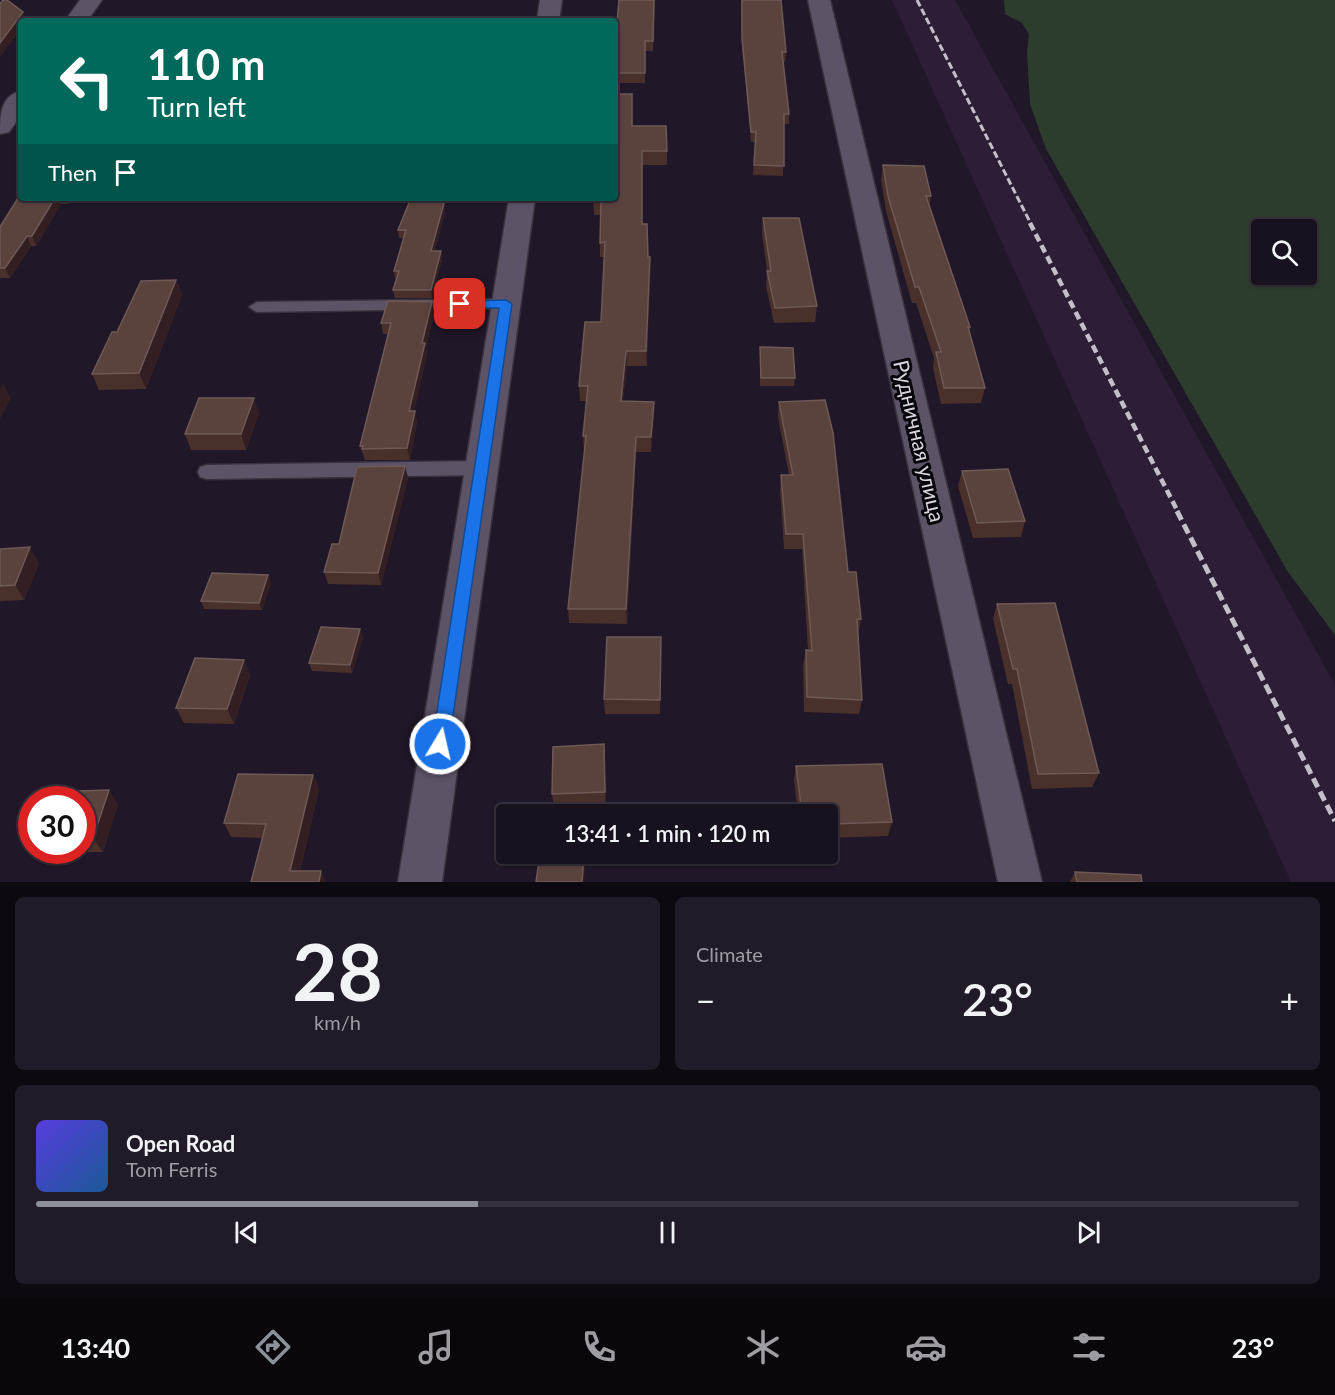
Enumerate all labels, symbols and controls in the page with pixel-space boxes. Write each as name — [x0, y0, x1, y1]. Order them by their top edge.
text: 110 m — [147, 39, 265, 89]
icon: left — [48, 42, 126, 120]
text: Turn left — [147, 90, 246, 123]
icon: arrive — [109, 156, 142, 189]
text: Then — [48, 159, 97, 186]
map controls — [1251, 219, 1317, 285]
button: search — [1251, 219, 1317, 285]
pin — [434, 278, 485, 329]
icon: arrive — [443, 287, 476, 320]
street label: Рудничная улица — [889, 358, 951, 524]
position arrow — [408, 712, 472, 776]
speed limit sign: 30 — [18, 786, 96, 864]
text: 13:41 · 1 min · 120 m — [564, 820, 770, 847]
text: 28 — [292, 924, 383, 1018]
text: Climate — [696, 942, 763, 966]
text: 23° — [962, 972, 1033, 1026]
text: − — [696, 980, 715, 1020]
text: + — [1280, 980, 1299, 1020]
text: km/h — [314, 1010, 361, 1034]
text: Open Road — [126, 1130, 235, 1157]
text: Tom Ferris — [126, 1157, 217, 1181]
icon: previous — [230, 1216, 263, 1249]
icon: pause — [651, 1216, 684, 1249]
icon: next — [1072, 1216, 1105, 1249]
icon: directions — [252, 1326, 294, 1368]
icon: music — [415, 1326, 457, 1368]
icon: phone — [578, 1326, 620, 1368]
icon: climate — [742, 1326, 784, 1368]
icon: car — [905, 1326, 947, 1368]
icon: filters — [1068, 1326, 1110, 1368]
text: 13:40 — [61, 1331, 130, 1364]
text: 23° — [1232, 1331, 1274, 1364]

